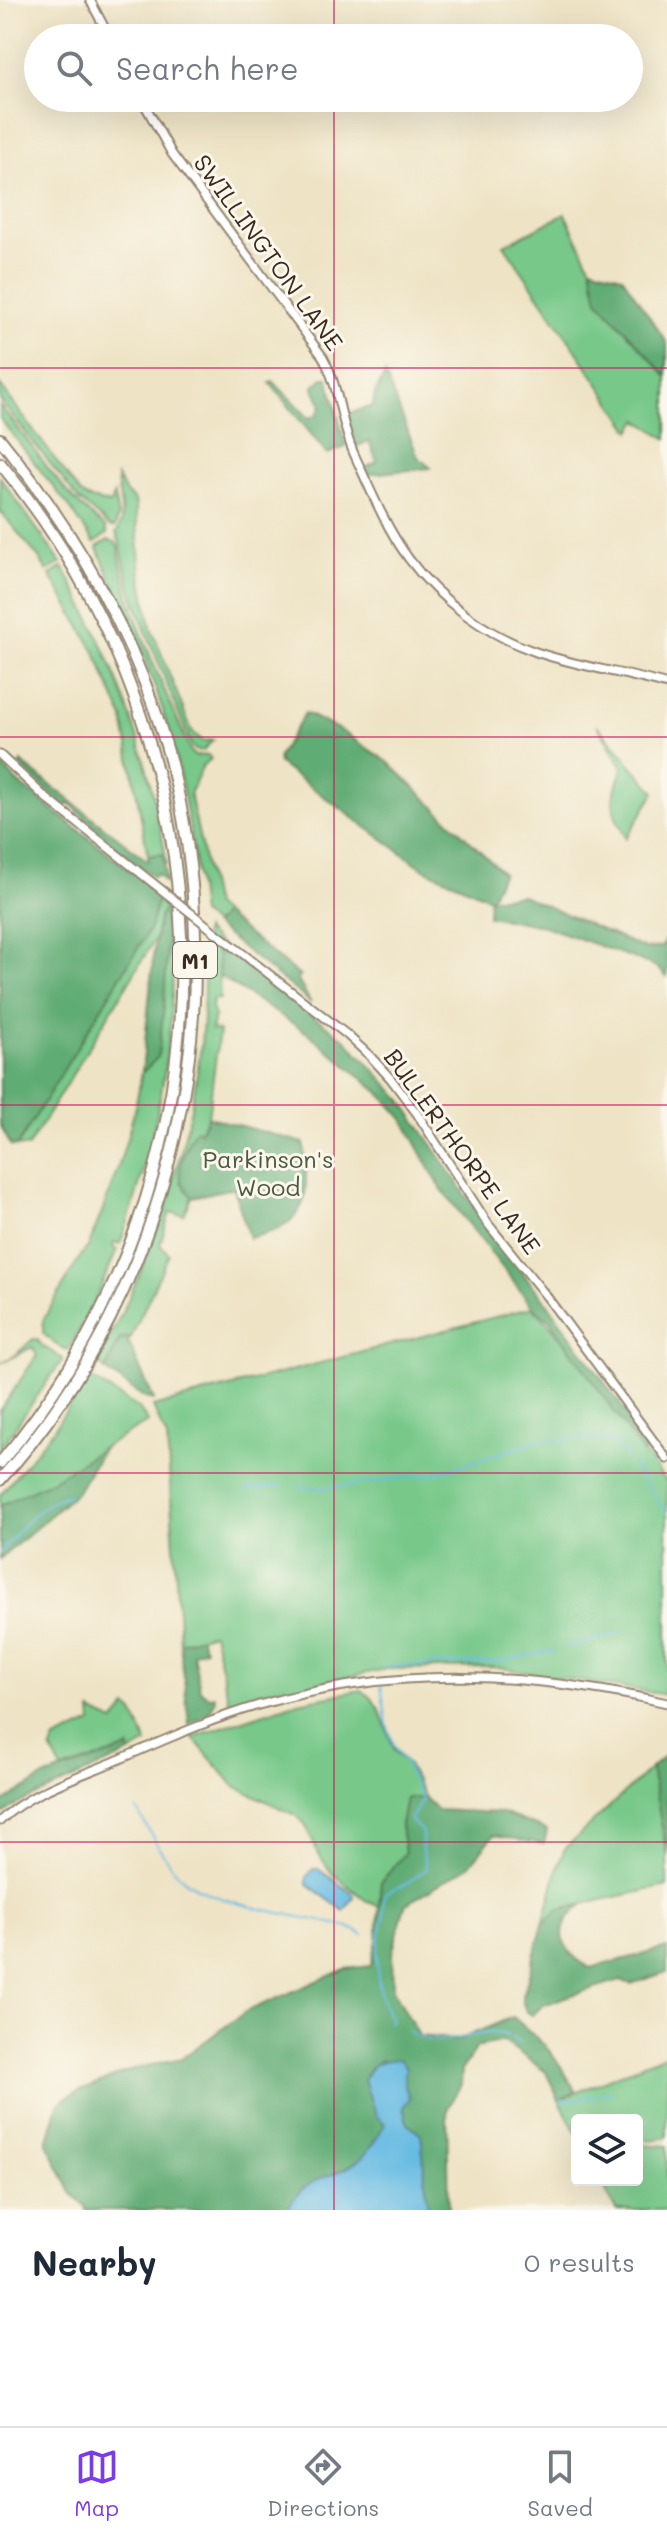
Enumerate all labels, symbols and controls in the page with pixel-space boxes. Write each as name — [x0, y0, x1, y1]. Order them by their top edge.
search box — [24, 24, 643, 112]
icon: search — [52, 46, 96, 90]
text: Search here — [116, 48, 299, 88]
street label: SWILLINGTON LANE — [187, 148, 351, 356]
road number: M1 — [173, 942, 217, 978]
street label: BULLERTHORPE LANE — [378, 1042, 548, 1260]
park label: Parkinson's Wood — [202, 1143, 334, 1202]
map controls — [571, 2114, 643, 2186]
button: layers — [571, 2114, 643, 2186]
text: Nearby — [32, 2240, 157, 2285]
text: 0 results — [524, 2245, 635, 2279]
tab: Map — [74, 2445, 119, 2522]
tab: Directions — [267, 2445, 379, 2522]
tab: Saved — [528, 2445, 593, 2522]

